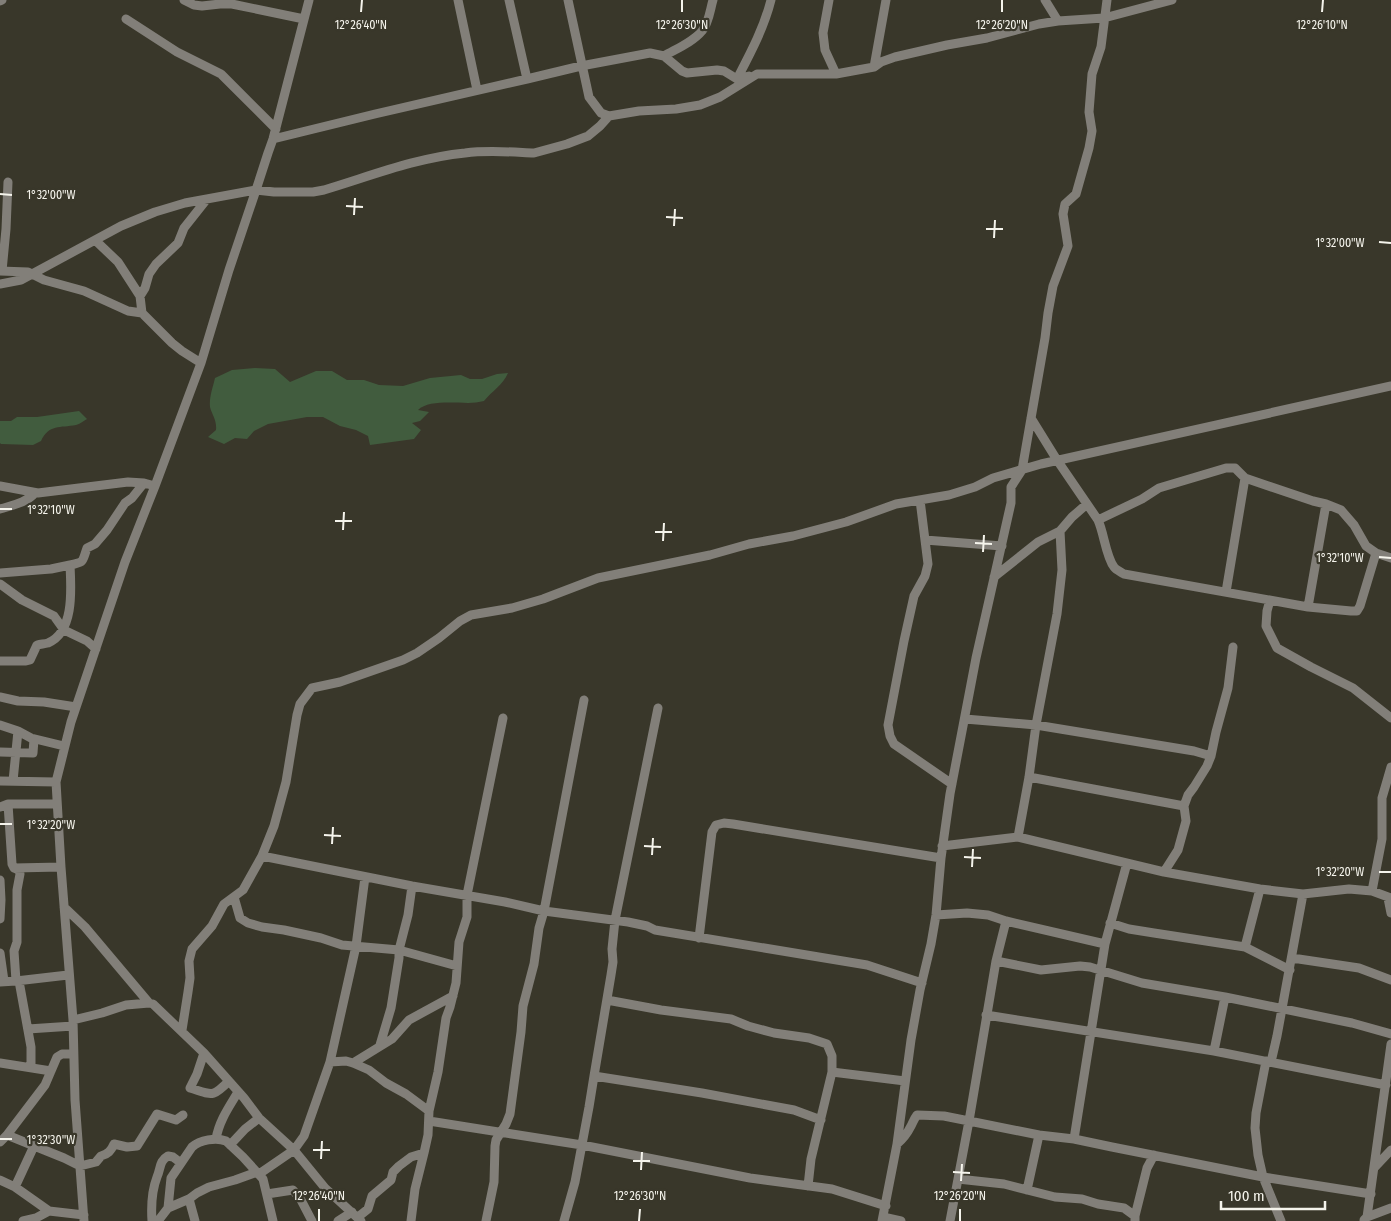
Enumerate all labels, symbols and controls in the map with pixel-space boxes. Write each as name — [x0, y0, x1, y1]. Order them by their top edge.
text: 12°26'40"N — [335, 18, 387, 32]
text: 12°26'30"N — [656, 18, 708, 32]
text: 12°26'20"N — [976, 18, 1028, 32]
text: 12°26'10"N — [1296, 18, 1348, 32]
text: 1°32'00"W — [26, 188, 76, 202]
text: 1°32'00"W — [1315, 236, 1365, 250]
text: 1°32'10"W — [27, 503, 75, 517]
text: 1°32'10"W — [1316, 551, 1364, 565]
text: 1°32'20"W — [27, 818, 75, 832]
text: 1°32'20"W — [1316, 865, 1364, 879]
text: 1°32'30"W — [27, 1133, 75, 1147]
scale bar — [1221, 1178, 1325, 1210]
text: 100 m — [1228, 1187, 1265, 1205]
text: 12°26'40"N — [293, 1189, 345, 1203]
text: 12°26'30"N — [614, 1189, 666, 1203]
text: 12°26'20"N — [934, 1189, 986, 1203]

